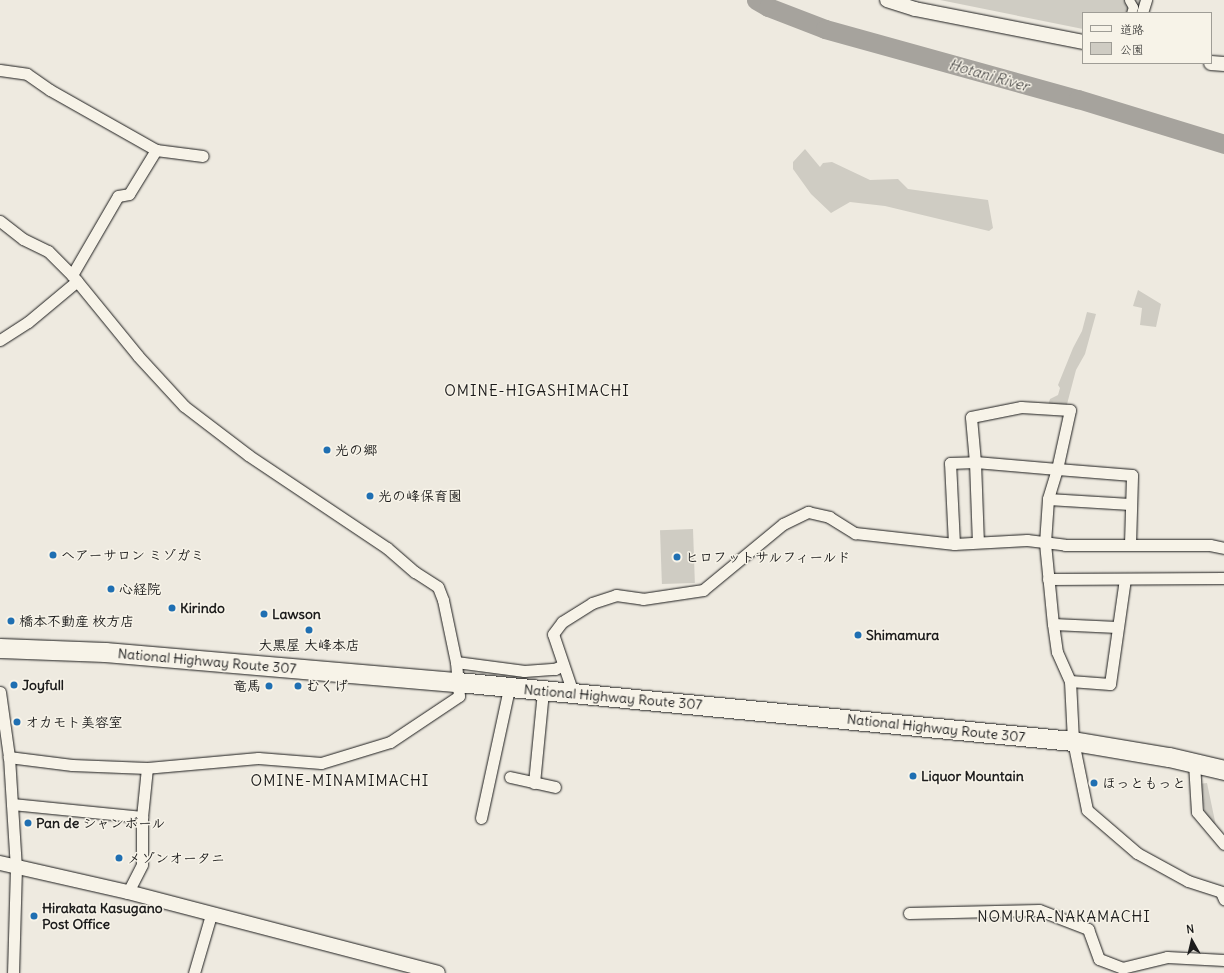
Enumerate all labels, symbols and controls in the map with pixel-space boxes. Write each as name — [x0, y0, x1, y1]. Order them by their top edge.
legend — [1082, 12, 1212, 64]
text: 道路 — [1120, 22, 1144, 37]
text: 公園 — [1120, 42, 1144, 57]
water label: Hotani River — [947, 55, 1031, 95]
district label: OMINE-HIGASHIMACHI — [444, 382, 630, 400]
place label: 光の郷 — [335, 442, 377, 458]
marker: 光の郷 — [322, 445, 332, 455]
place label: 光の峰保育園 — [378, 488, 462, 504]
marker: 光の峰保育園 — [365, 491, 375, 501]
place label: ヘアーサロン ミゾガミ — [61, 547, 204, 563]
place label: ヒロフットサルフィールド — [685, 549, 853, 565]
marker: ヘアーサロン ミゾガミ — [48, 550, 58, 560]
marker: ヒロフットサルフィールド — [672, 552, 682, 562]
place label: 心経院 — [119, 581, 161, 597]
marker: 心経院 — [106, 584, 116, 594]
place label: Kirindo — [180, 600, 225, 616]
marker: Kirindo — [167, 603, 177, 613]
place label: Lawson — [272, 606, 321, 622]
marker: Lawson — [259, 609, 269, 619]
place label: 橋本不動産 枚方店 — [19, 613, 134, 629]
marker: 橋本不動産 枚方店 — [6, 616, 16, 626]
marker: 大黒屋 大峰本店 — [304, 625, 314, 635]
place label: Shimamura — [866, 627, 939, 643]
marker: Shimamura — [853, 630, 863, 640]
place label: 大黒屋 大峰本店 — [258, 637, 360, 653]
street label: National Highway Route 307 — [117, 645, 297, 677]
place label: Joyfull — [22, 677, 64, 693]
place label: 竜馬 — [233, 678, 261, 694]
place label: むくげ — [306, 678, 348, 694]
marker: Joyfull — [9, 680, 19, 690]
marker: 竜馬 — [264, 681, 274, 691]
marker: むくげ — [293, 681, 303, 691]
street label: National Highway Route 307 — [523, 681, 703, 713]
street label: National Highway Route 307 — [846, 710, 1026, 746]
place label: オカモト美容室 — [25, 714, 123, 730]
marker: オカモト美容室 — [12, 717, 22, 727]
place label: Liquor Mountain — [921, 768, 1024, 784]
marker: Liquor Mountain — [908, 771, 918, 781]
district label: OMINE-MINAMIMACHI — [251, 772, 429, 790]
place label: ほっともっと — [1102, 775, 1186, 791]
marker: ほっともっと — [1089, 778, 1099, 788]
place label: Pan de シャンボール — [36, 815, 167, 831]
marker: Pan de シャンボール — [23, 818, 33, 828]
place label: メゾンオータニ — [127, 850, 225, 866]
marker: メゾンオータニ — [114, 853, 124, 863]
place label: Hirakata Kasugano Post Office — [42, 900, 163, 932]
district label: NOMURA-NAKAMACHI — [977, 908, 1151, 926]
marker: Hirakata Kasugano Post Office — [29, 911, 39, 921]
north arrow — [1172, 921, 1212, 961]
text: N — [1186, 922, 1195, 937]

